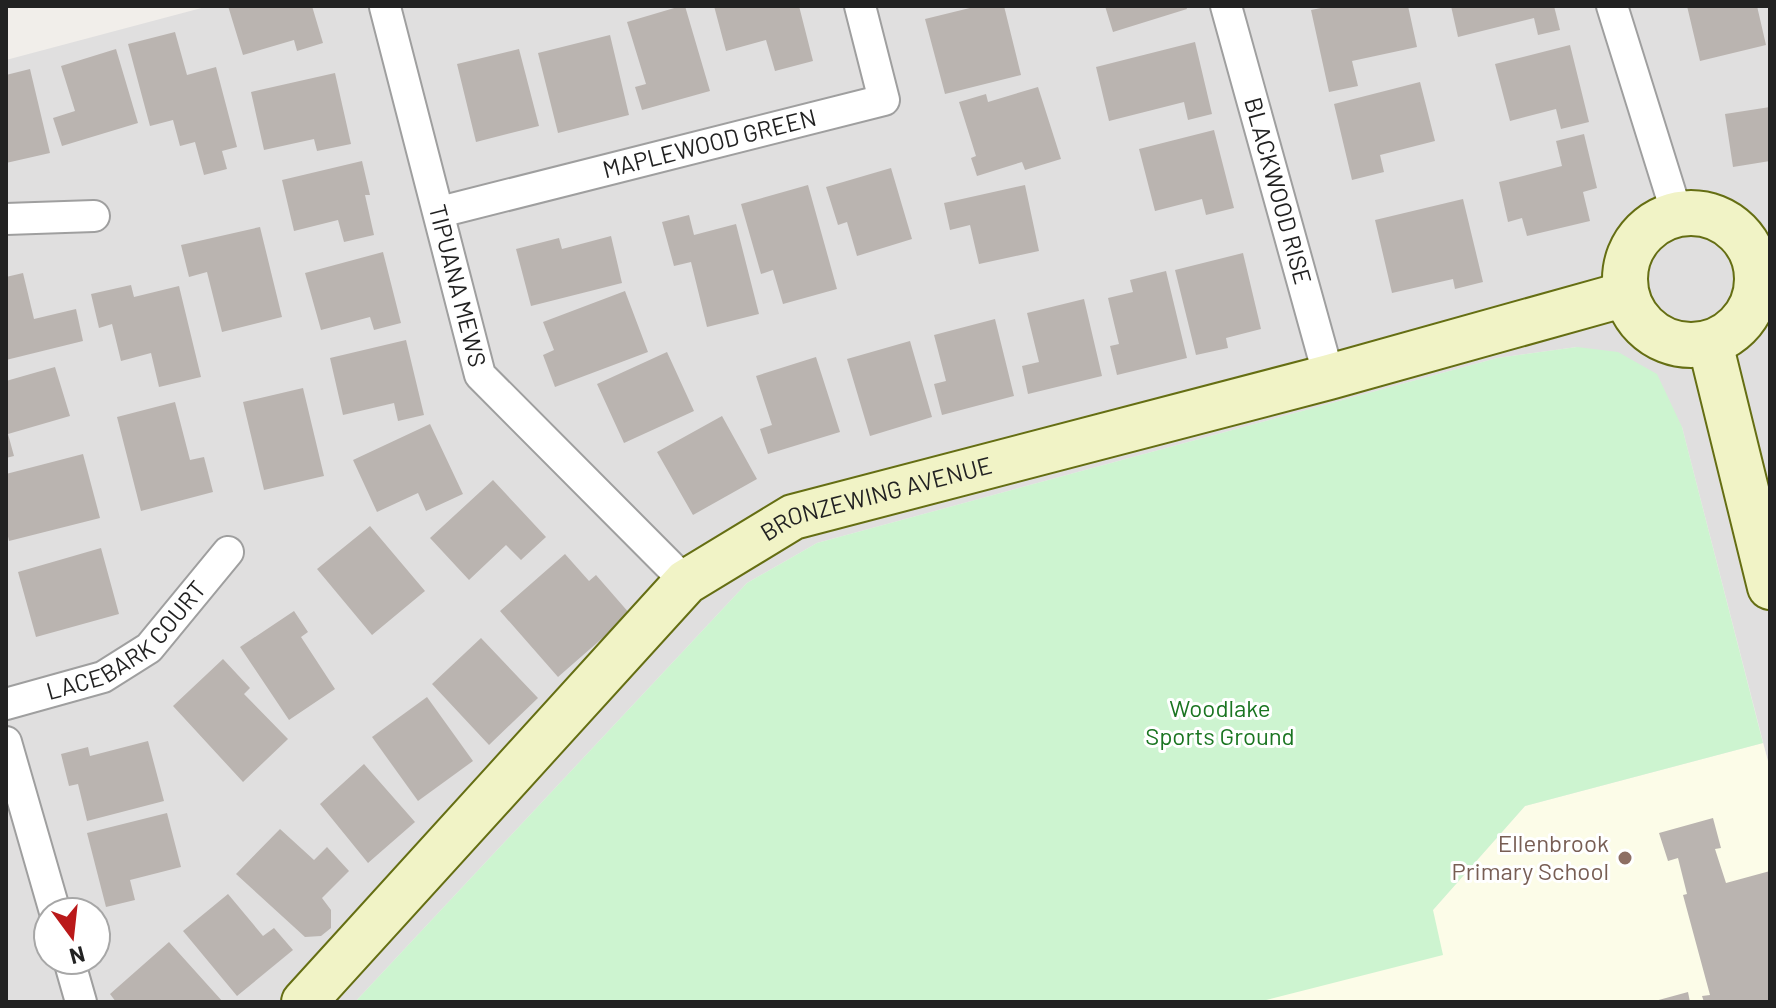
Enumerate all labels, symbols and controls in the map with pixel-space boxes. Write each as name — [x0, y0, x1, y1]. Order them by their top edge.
street label: BLACKWOOD RISE — [1239, 94, 1319, 287]
street label: MAPLEWOOD GREEN — [599, 102, 819, 183]
street label: TIPUANA MEWS — [424, 201, 493, 370]
street label: BRONZEWING AVENUE — [755, 450, 995, 546]
street label: LACEBARK COURT — [43, 574, 211, 705]
park label: Woodlake Sports Ground — [1145, 693, 1295, 750]
place label: Ellenbrook Primary School — [1452, 828, 1609, 885]
marker: Ellenbrook Primary School — [1616, 849, 1634, 867]
north arrow — [32, 896, 112, 976]
text: N — [67, 942, 88, 971]

